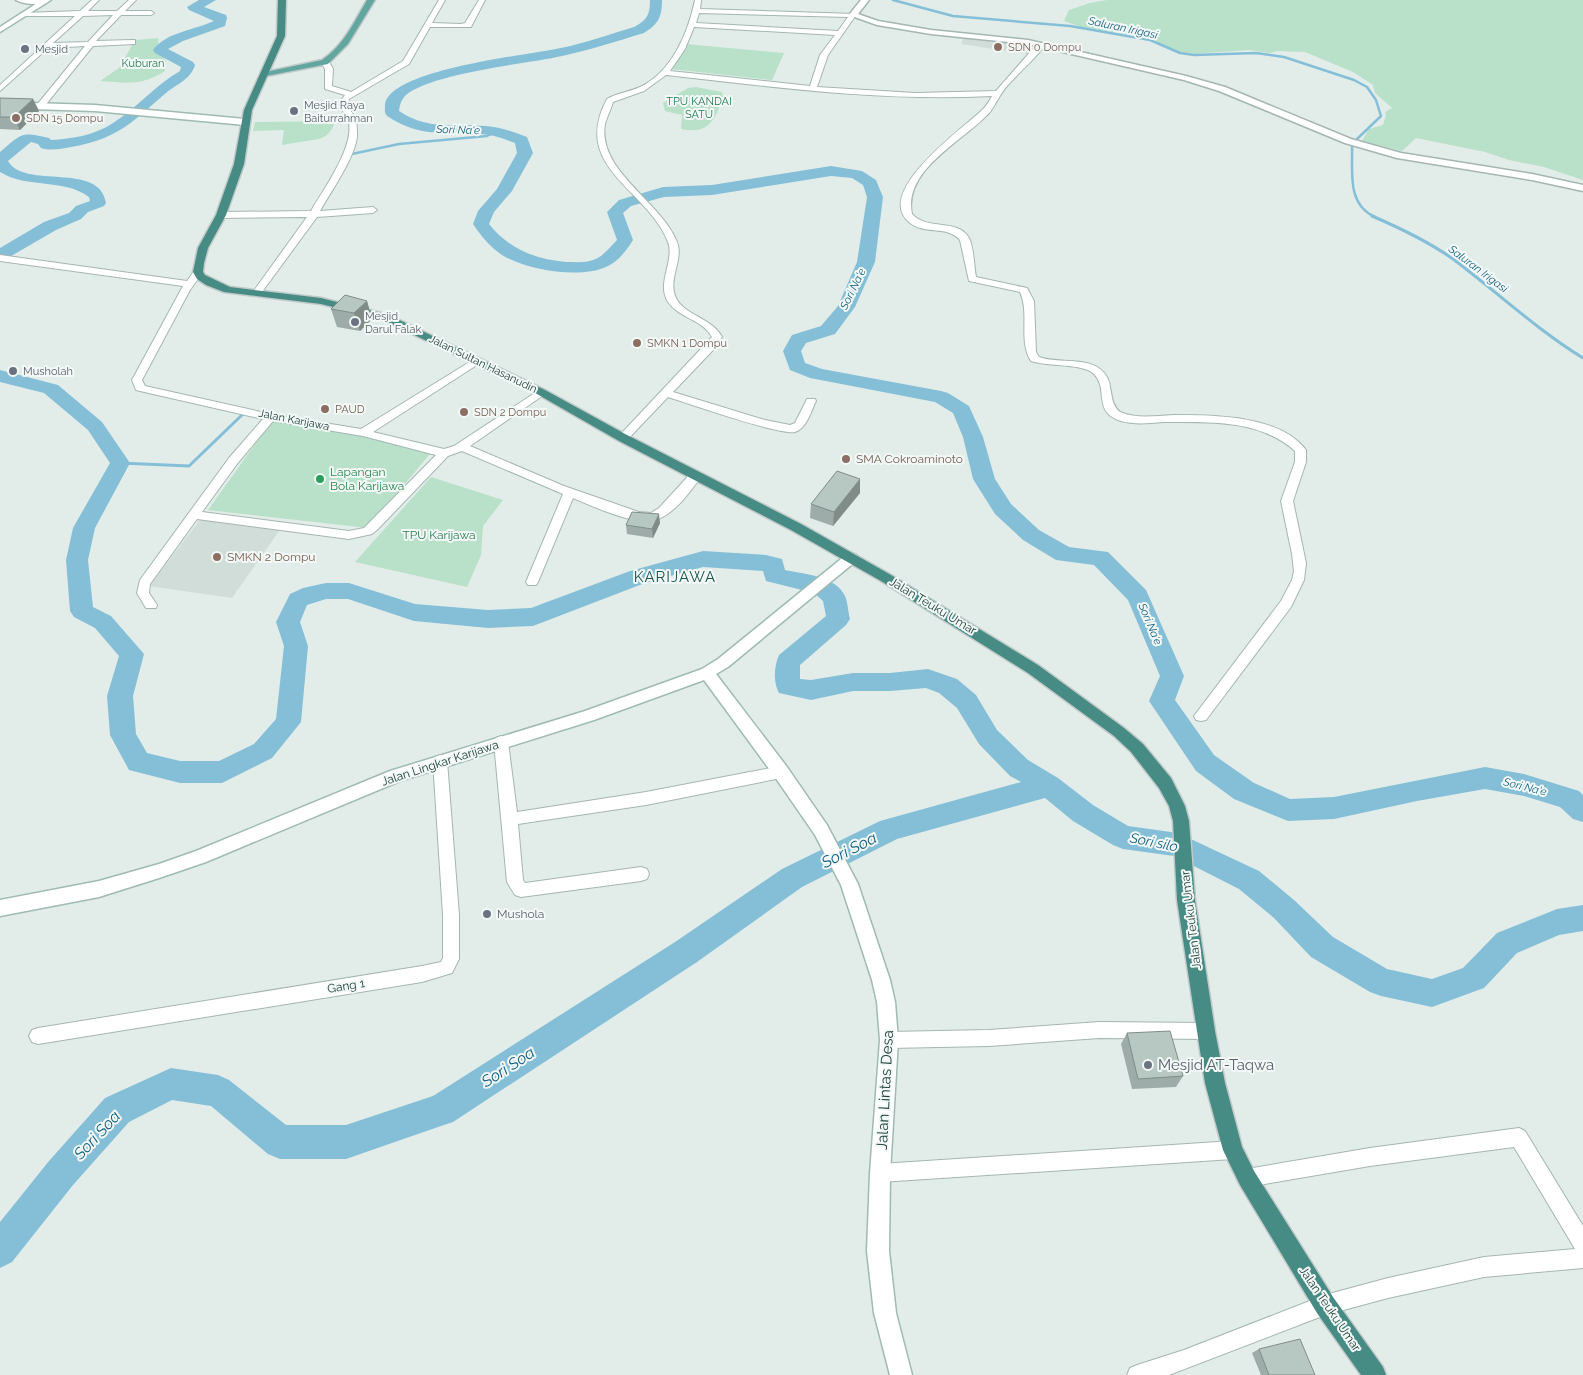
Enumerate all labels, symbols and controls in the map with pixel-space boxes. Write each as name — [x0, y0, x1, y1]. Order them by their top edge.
water label: Saluran Irigasi — [1086, 14, 1160, 42]
marker: SDN 0 Dompu — [992, 41, 1004, 53]
place label: SDN 0 Dompu — [1008, 41, 1081, 54]
marker: Mesjid — [19, 43, 31, 55]
place label: Mesjid — [35, 43, 68, 56]
park label: Kuburan — [122, 57, 164, 70]
park label: TPU KANDAI SATU — [666, 95, 732, 121]
place label: Mesjid Raya Baiturrahman — [304, 99, 373, 125]
marker: Mesjid Raya Baiturrahman — [288, 105, 300, 117]
marker: SDN 15 Dompu — [10, 112, 22, 124]
place label: SDN 15 Dompu — [26, 112, 103, 125]
water label: Sori Na'e — [435, 123, 480, 137]
water label: Saluran Irigasi — [1445, 242, 1511, 296]
water label: Sori Na'e — [837, 266, 869, 313]
place label: Mesjid Darul Falak — [365, 310, 421, 336]
marker: Mesjid Darul Falak — [349, 316, 361, 328]
street label: Jalan Sultan Hasanudin — [427, 332, 539, 396]
marker: SMKN 1 Dompu — [631, 337, 643, 349]
place label: SMKN 1 Dompu — [647, 337, 727, 350]
marker: Musholah — [7, 365, 19, 377]
place label: Musholah — [23, 365, 73, 378]
marker: PAUD — [319, 403, 331, 415]
place label: PAUD — [335, 403, 365, 416]
marker: SDN 2 Dompu — [458, 406, 470, 418]
place label: SDN 2 Dompu — [474, 406, 546, 419]
street label: Jalan Karijawa — [258, 407, 330, 433]
place label: SMA Cokroaminoto — [856, 452, 963, 466]
marker: SMA Cokroaminoto — [840, 453, 852, 465]
place label: Lapangan Bola Karijawa — [330, 465, 404, 493]
marker: Lapangan Bola Karijawa — [314, 473, 326, 485]
park label: TPU Karijawa — [402, 528, 476, 542]
place label: SMKN 2 Dompu — [227, 550, 315, 564]
marker: SMKN 2 Dompu — [211, 551, 223, 563]
district label: KARIJAWA — [634, 568, 716, 586]
street label: Jalan Teuku Umar — [887, 574, 980, 638]
water label: Sori Na'e — [1135, 600, 1165, 647]
street label: Jalan Lingkar Karijawa — [380, 737, 500, 789]
water label: Sori Na'e — [1501, 775, 1548, 799]
water label: Sori Soa — [817, 828, 880, 872]
water label: Sori silo — [1128, 829, 1179, 854]
street label: Jalan Teuku Umar — [1178, 869, 1204, 970]
place label: Mushola — [497, 907, 544, 921]
marker: Mushola — [481, 908, 493, 920]
street label: Gang 1 — [326, 976, 366, 996]
street label: Jalan Lintas Desa — [873, 1030, 897, 1150]
water label: Sori Soa — [477, 1043, 538, 1092]
place label: Mesjid AT-Taqwa — [1158, 1056, 1274, 1074]
marker: Mesjid AT-Taqwa — [1142, 1059, 1154, 1071]
water label: Sori Soa — [69, 1106, 125, 1164]
street label: Jalan Teuku Umar — [1296, 1264, 1364, 1355]

